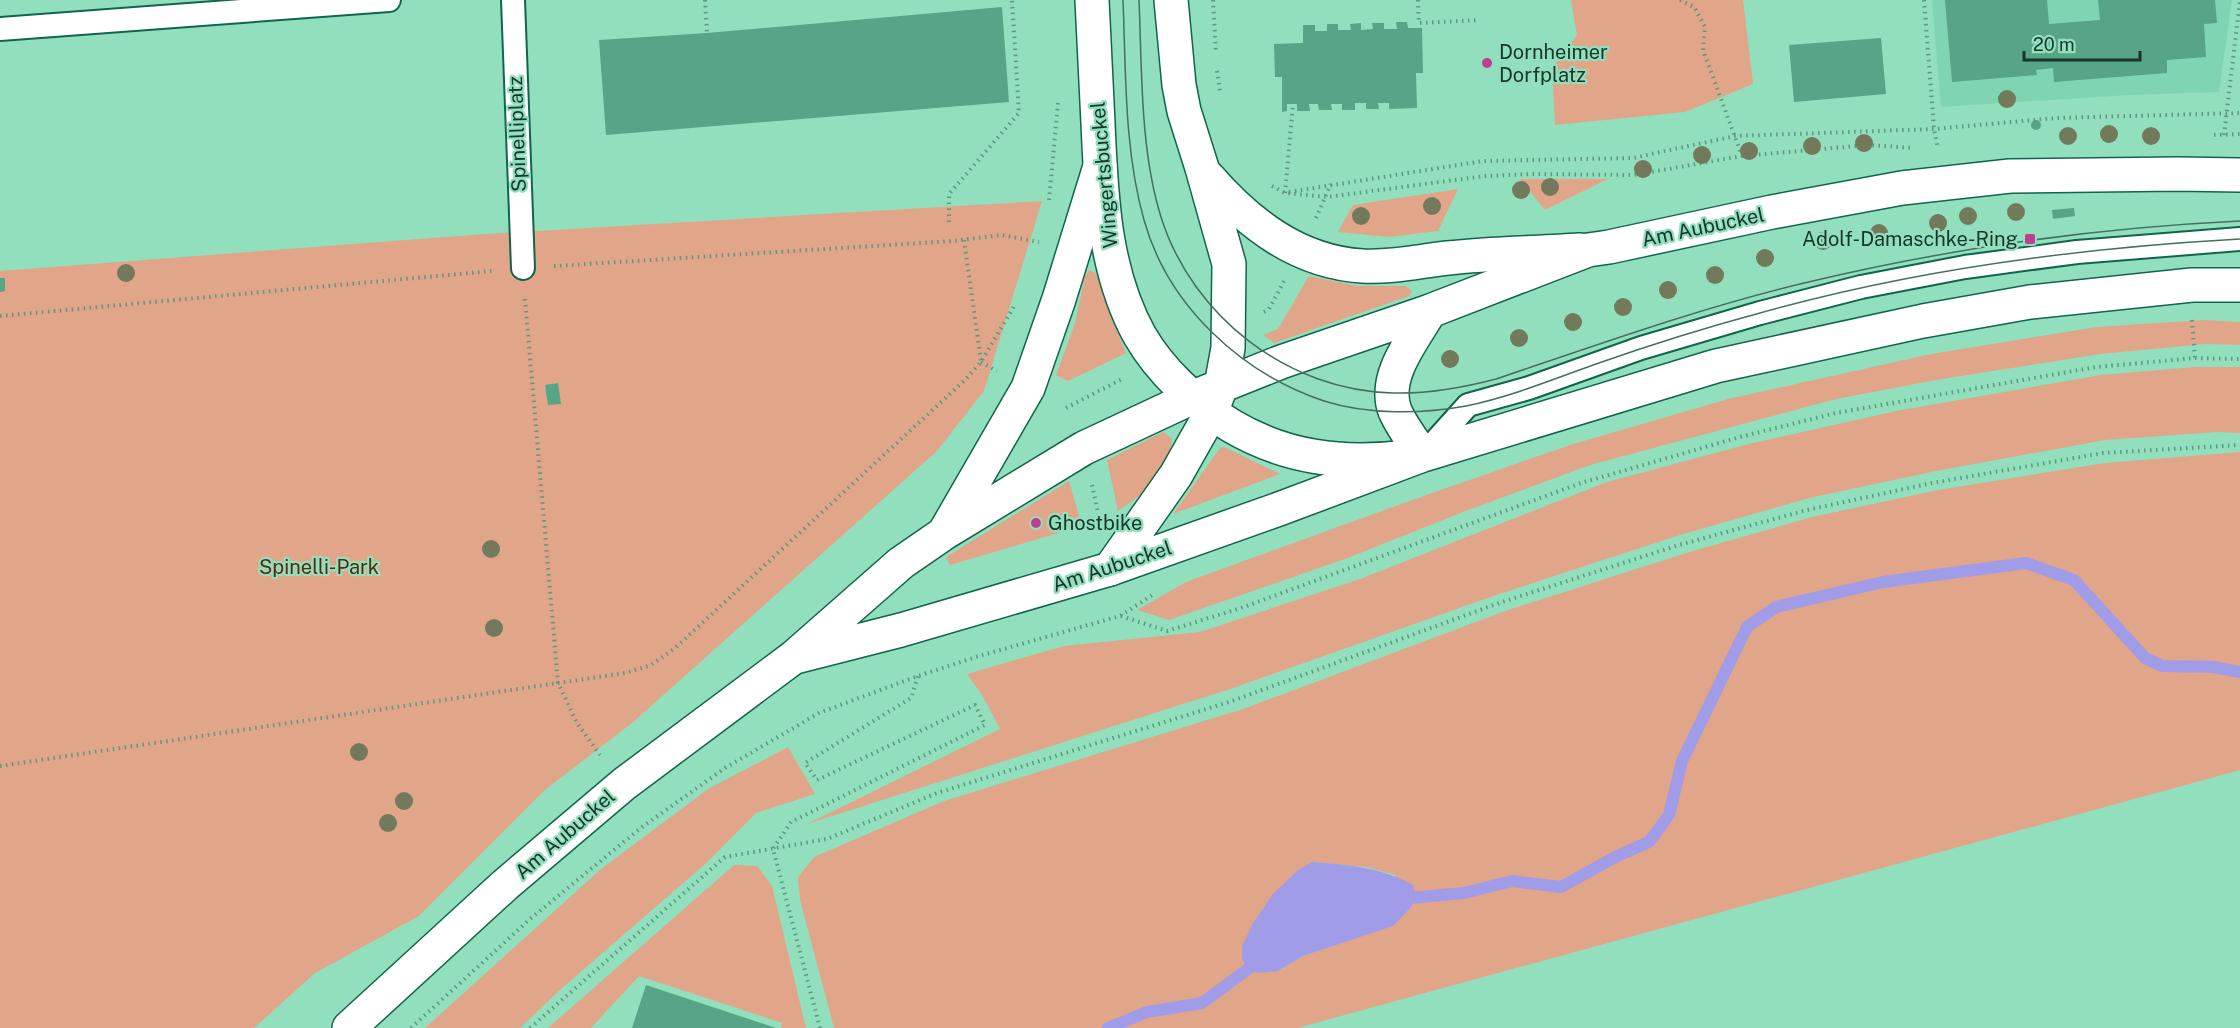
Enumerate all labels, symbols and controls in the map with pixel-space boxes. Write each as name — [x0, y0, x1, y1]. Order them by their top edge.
scale bar — [2024, 24, 2140, 62]
text: 20 m — [2033, 34, 2075, 55]
place label: Dornheimer Dorfplatz — [1499, 40, 1608, 87]
marker: Dornheimer Dorfplatz — [1480, 56, 1494, 70]
street label: Spinelliplatz — [503, 76, 531, 192]
street label: Wingertsbuckel — [1086, 101, 1122, 249]
street label: Am Aubuckel — [1640, 202, 1766, 252]
place label: Adolf-Damaschke-Ring — [1802, 227, 2018, 251]
marker: Adolf-Damaschke-Ring — [2023, 232, 2037, 246]
place label: Ghostbike — [1048, 511, 1142, 535]
marker: Ghostbike — [1029, 516, 1043, 530]
street label: Am Aubuckel — [1049, 535, 1175, 597]
park label: Spinelli-Park — [259, 555, 379, 579]
street label: Am Aubuckel — [510, 784, 620, 884]

